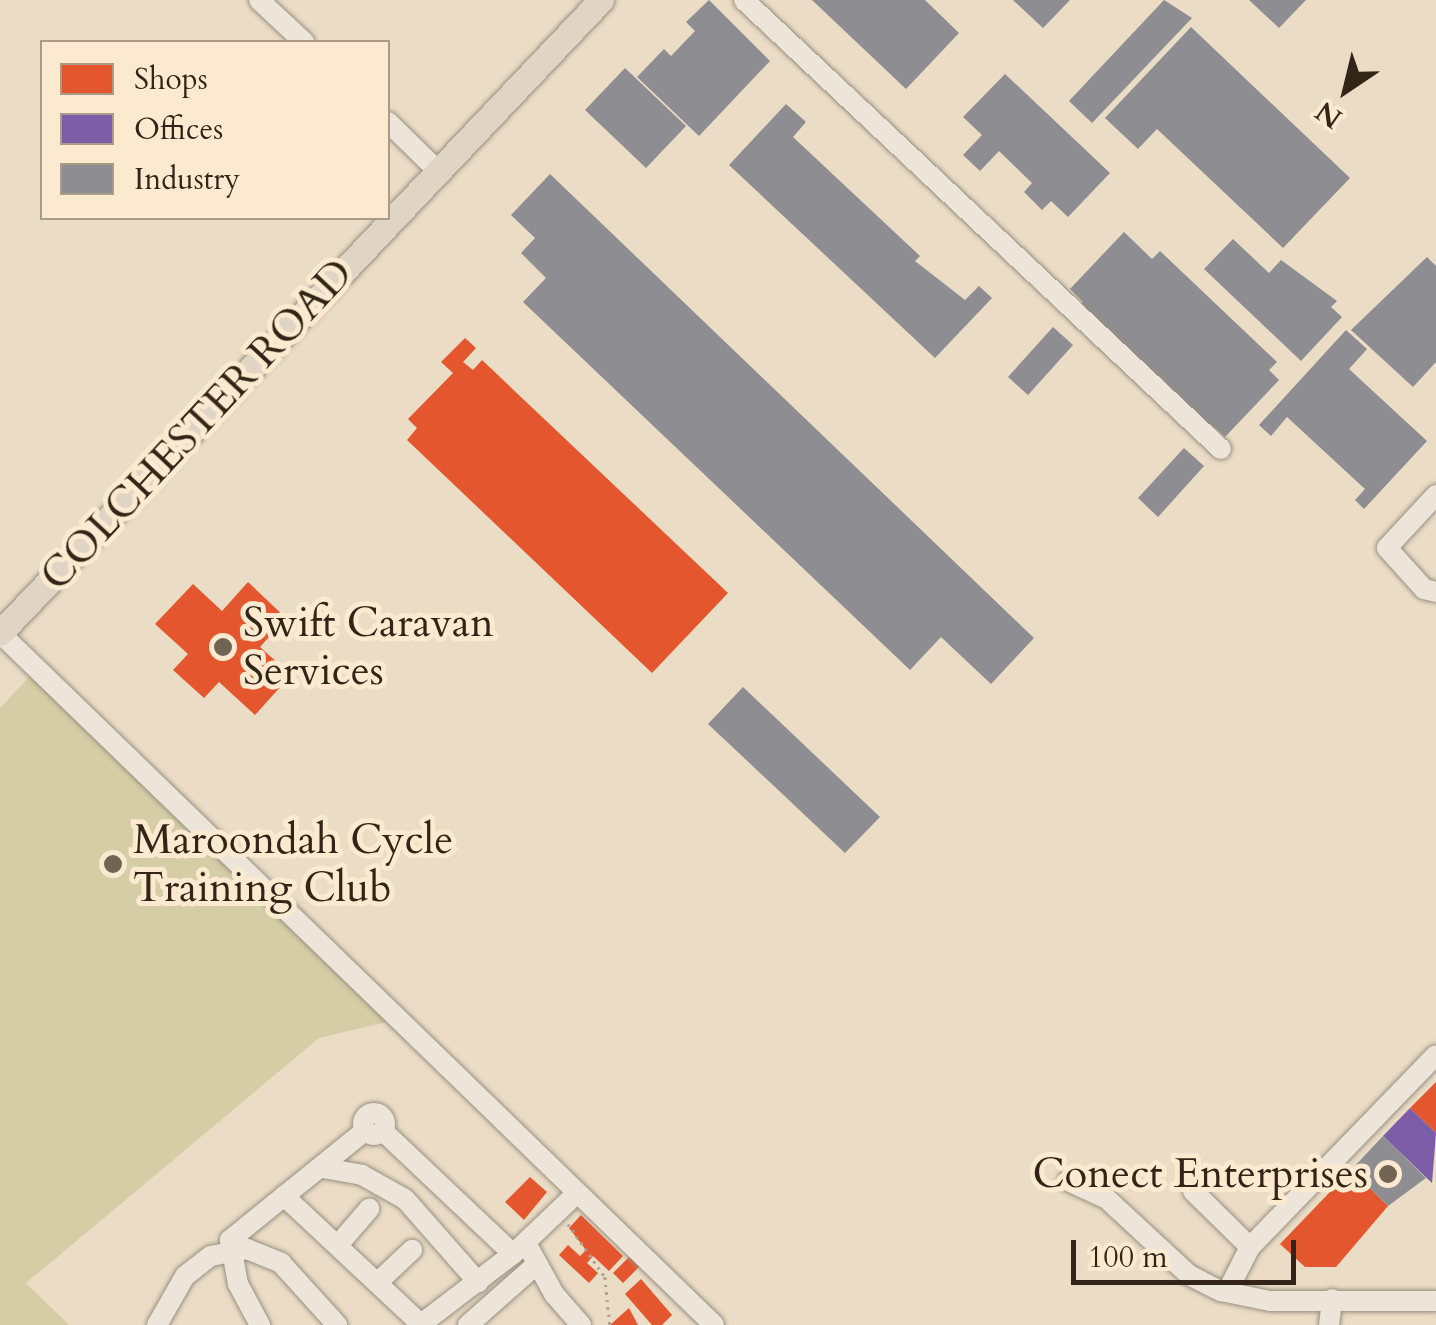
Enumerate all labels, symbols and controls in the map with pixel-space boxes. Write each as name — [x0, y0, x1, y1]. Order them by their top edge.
legend — [40, 40, 390, 220]
north arrow — [1296, 40, 1396, 140]
text: Shops — [134, 59, 208, 100]
text: N — [1308, 92, 1350, 137]
text: Offices — [134, 109, 223, 150]
text: Industry — [134, 159, 240, 200]
street label: COLCHESTER ROAD — [30, 249, 364, 601]
place label: Swift Caravan Services — [243, 598, 494, 696]
marker: Swift Caravan Services — [212, 636, 234, 658]
place label: Maroondah Cycle Training Club — [133, 815, 453, 914]
marker: Maroondah Cycle Training Club — [102, 853, 124, 875]
place label: Conect Enterprises — [1032, 1149, 1368, 1199]
marker: Conect Enterprises — [1377, 1163, 1399, 1185]
scale bar — [1076, 1220, 1301, 1282]
text: 100 m — [1088, 1237, 1168, 1278]

